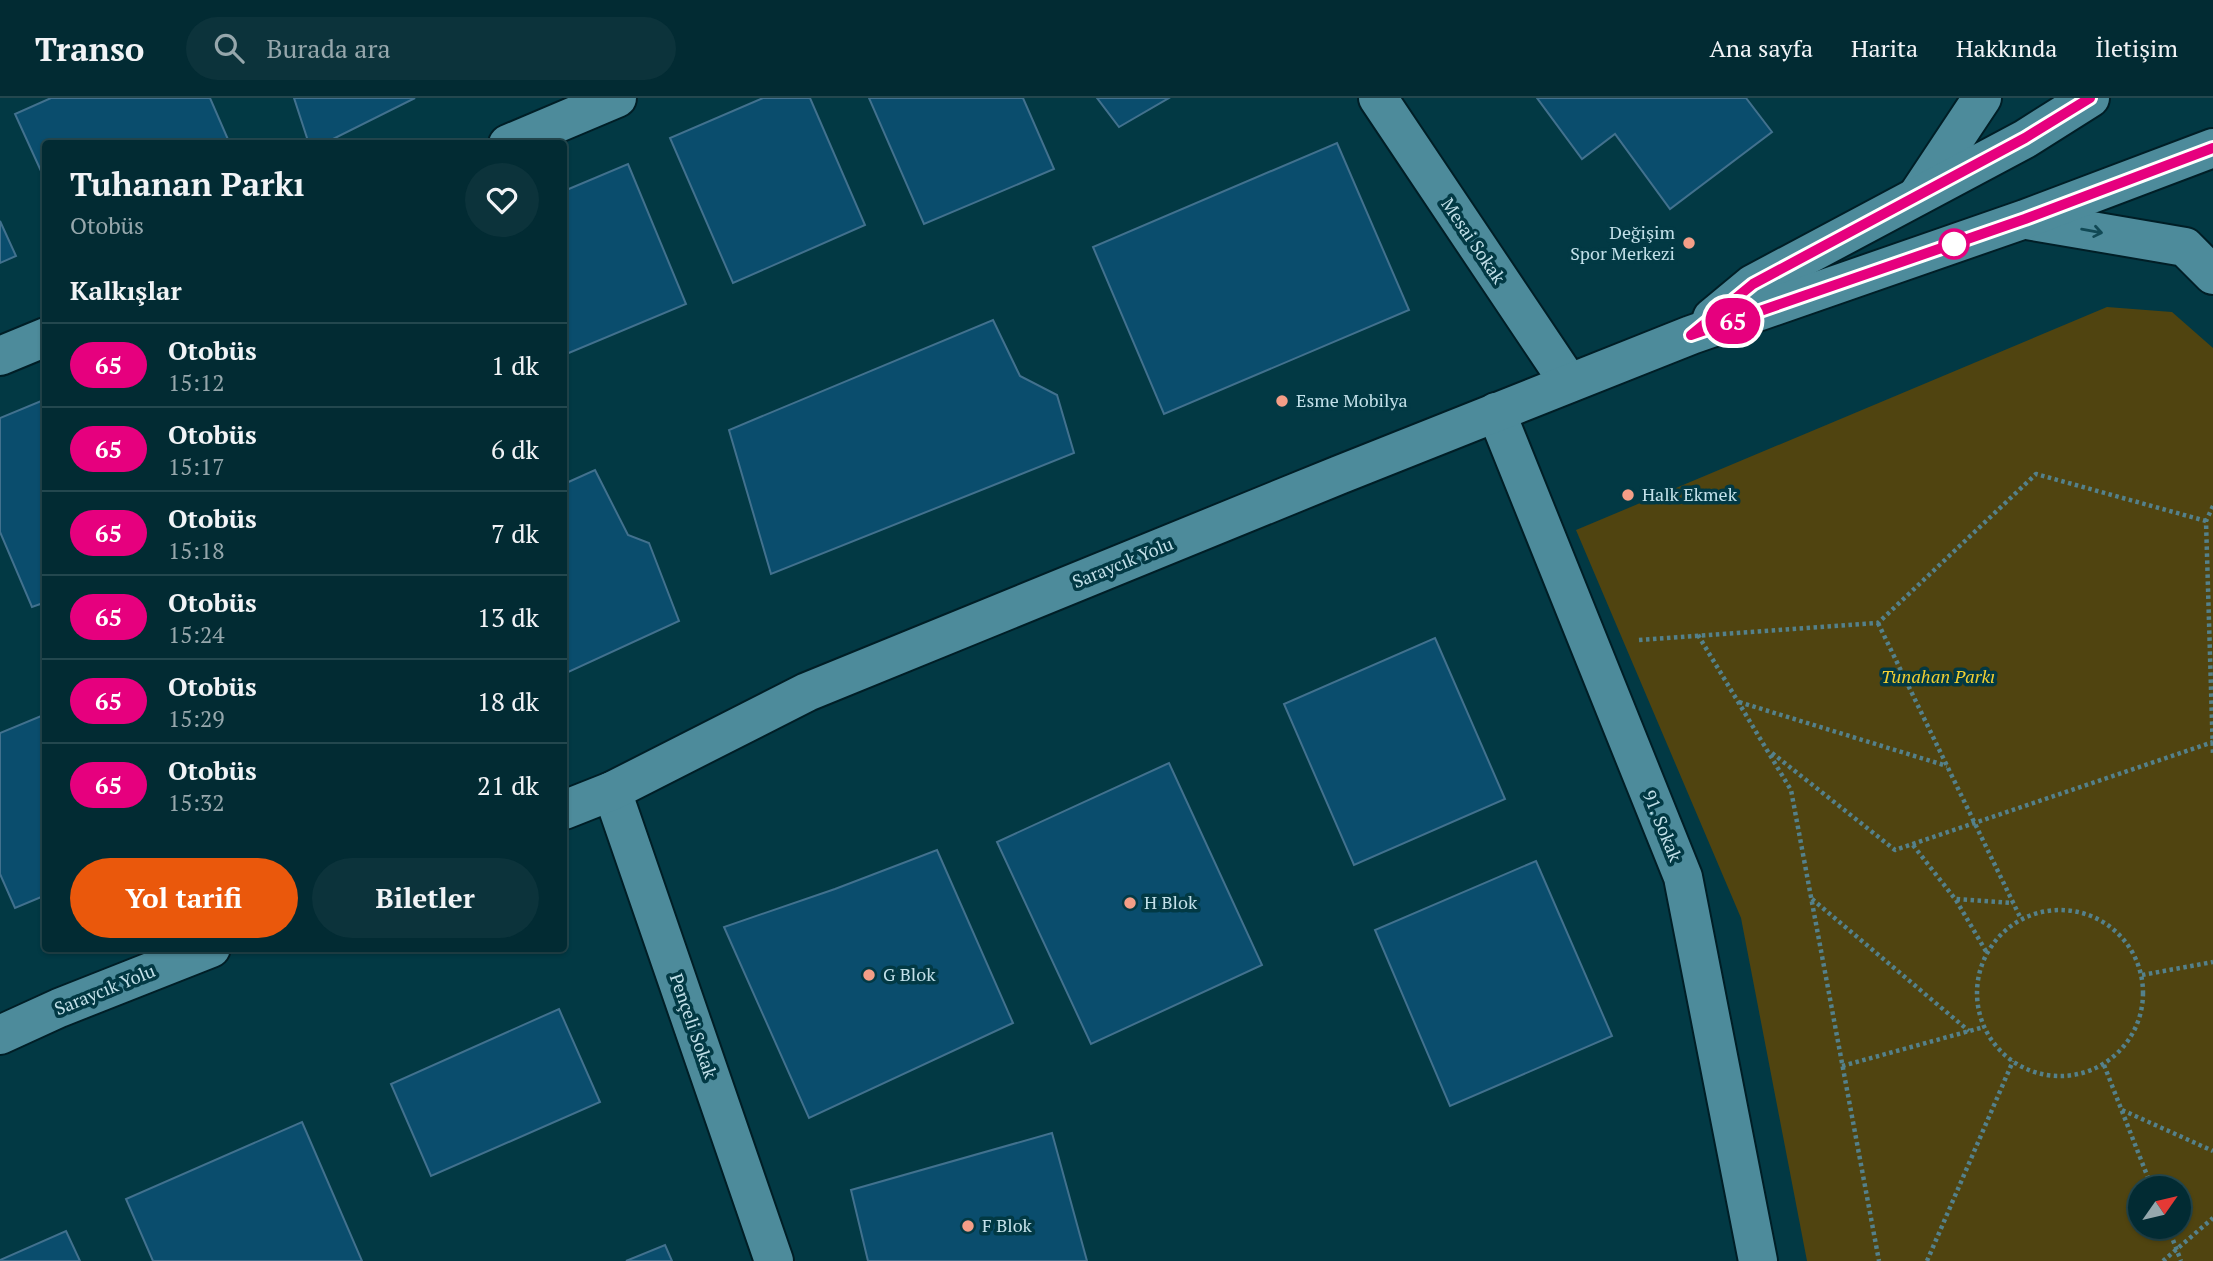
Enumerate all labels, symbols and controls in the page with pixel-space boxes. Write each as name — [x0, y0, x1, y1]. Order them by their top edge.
search box — [186, 17, 676, 80]
text: Transo — [35, 27, 144, 70]
icon: search — [210, 29, 248, 67]
text: Burada ara — [266, 31, 391, 65]
text: Ana sayfa — [1709, 32, 1813, 64]
text: Harita — [1851, 32, 1918, 64]
text: Hakkında — [1956, 32, 2057, 64]
text: İletişim — [2095, 32, 2178, 64]
text: Tuhanan Parkı — [70, 162, 305, 205]
button: heart — [465, 163, 539, 237]
street label: Mesai Sokak — [1436, 193, 1512, 289]
text: Otobüs — [70, 210, 144, 241]
place label: Değişim Spor Merkezi — [1570, 220, 1675, 265]
one-way arrow — [2080, 225, 2103, 238]
unlabelled marker — [1939, 229, 1969, 259]
marker: Değişim Spor Merkezi — [1681, 235, 1697, 251]
text: Kalkışlar — [70, 273, 182, 307]
line badge: 65 — [1702, 298, 1764, 344]
text: 65 — [1719, 305, 1747, 337]
text: Otobüs — [168, 333, 257, 367]
text: 1 dk — [491, 348, 539, 382]
text: 65 — [95, 349, 122, 381]
text: 15:12 — [168, 367, 225, 398]
place label: Esme Mobilya — [1296, 388, 1408, 412]
marker: Esme Mobilya — [1274, 393, 1290, 409]
text: Otobüs — [168, 417, 257, 451]
text: 6 dk — [491, 432, 539, 466]
text: 65 — [95, 433, 122, 465]
text: 15:17 — [168, 451, 225, 482]
place label: Halk Ekmek — [1642, 482, 1738, 506]
marker: Halk Ekmek — [1620, 487, 1636, 503]
text: Otobüs — [168, 501, 257, 535]
text: 7 dk — [491, 516, 539, 550]
text: 65 — [95, 517, 122, 549]
street label: Saraycık Yolu — [1069, 531, 1177, 593]
text: 15:18 — [168, 535, 225, 566]
text: Otobüs — [168, 585, 257, 619]
text: 13 dk — [477, 600, 539, 634]
text: 65 — [95, 601, 122, 633]
text: 15:24 — [168, 619, 225, 650]
park label: Tunahan Parkı — [1881, 664, 1995, 688]
text: Otobüs — [168, 669, 257, 703]
text: 18 dk — [477, 684, 539, 718]
text: 65 — [95, 685, 122, 717]
text: 15:29 — [168, 703, 225, 734]
text: Otobüs — [168, 753, 257, 787]
text: 21 dk — [477, 768, 539, 802]
text: 65 — [95, 769, 122, 801]
street label: 91. Sokak — [1638, 786, 1688, 866]
text: 15:32 — [168, 787, 225, 818]
button: Yol tarifi — [70, 858, 298, 938]
button: Biletler — [312, 858, 539, 938]
place label: H Blok — [1144, 890, 1198, 914]
marker: H Blok — [1122, 895, 1138, 911]
street label: Saraycık Yolu — [51, 958, 159, 1020]
place label: G Blok — [883, 962, 936, 986]
marker: G Blok — [861, 967, 877, 983]
street label: Pençeli Sokak — [665, 970, 723, 1082]
north arrow — [2128, 1176, 2191, 1239]
map controls — [2128, 1176, 2191, 1239]
place label: F Blok — [982, 1213, 1033, 1237]
marker: F Blok — [960, 1218, 976, 1234]

